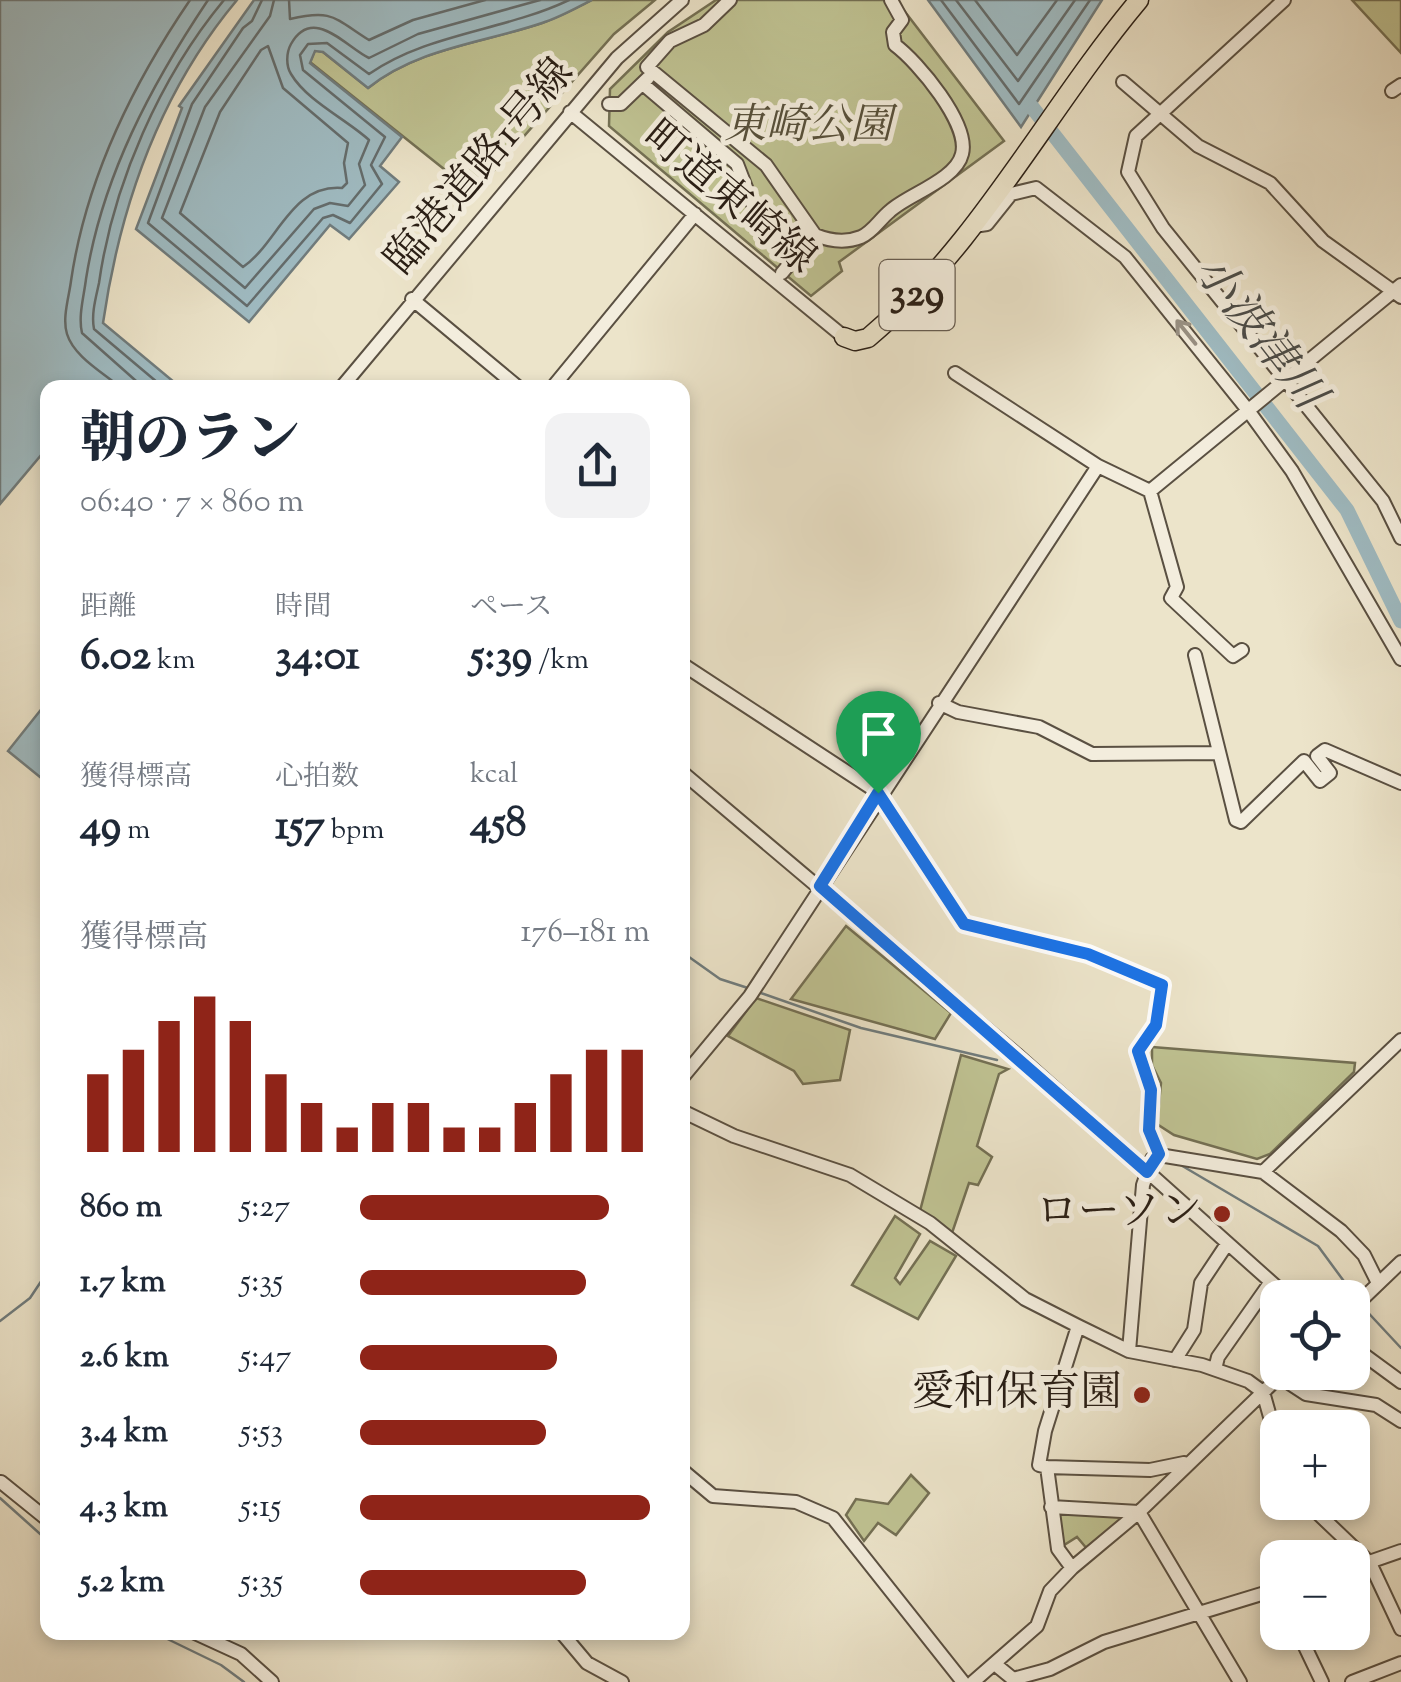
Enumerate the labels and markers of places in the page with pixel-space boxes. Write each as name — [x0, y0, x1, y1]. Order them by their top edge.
pin — [836, 691, 921, 794]
place label: ローソン — [1036, 1184, 1202, 1244]
marker: ローソン — [1211, 1203, 1233, 1225]
place label: 愛和保育園 — [912, 1365, 1122, 1425]
marker: 愛和保育園 — [1131, 1384, 1153, 1406]

